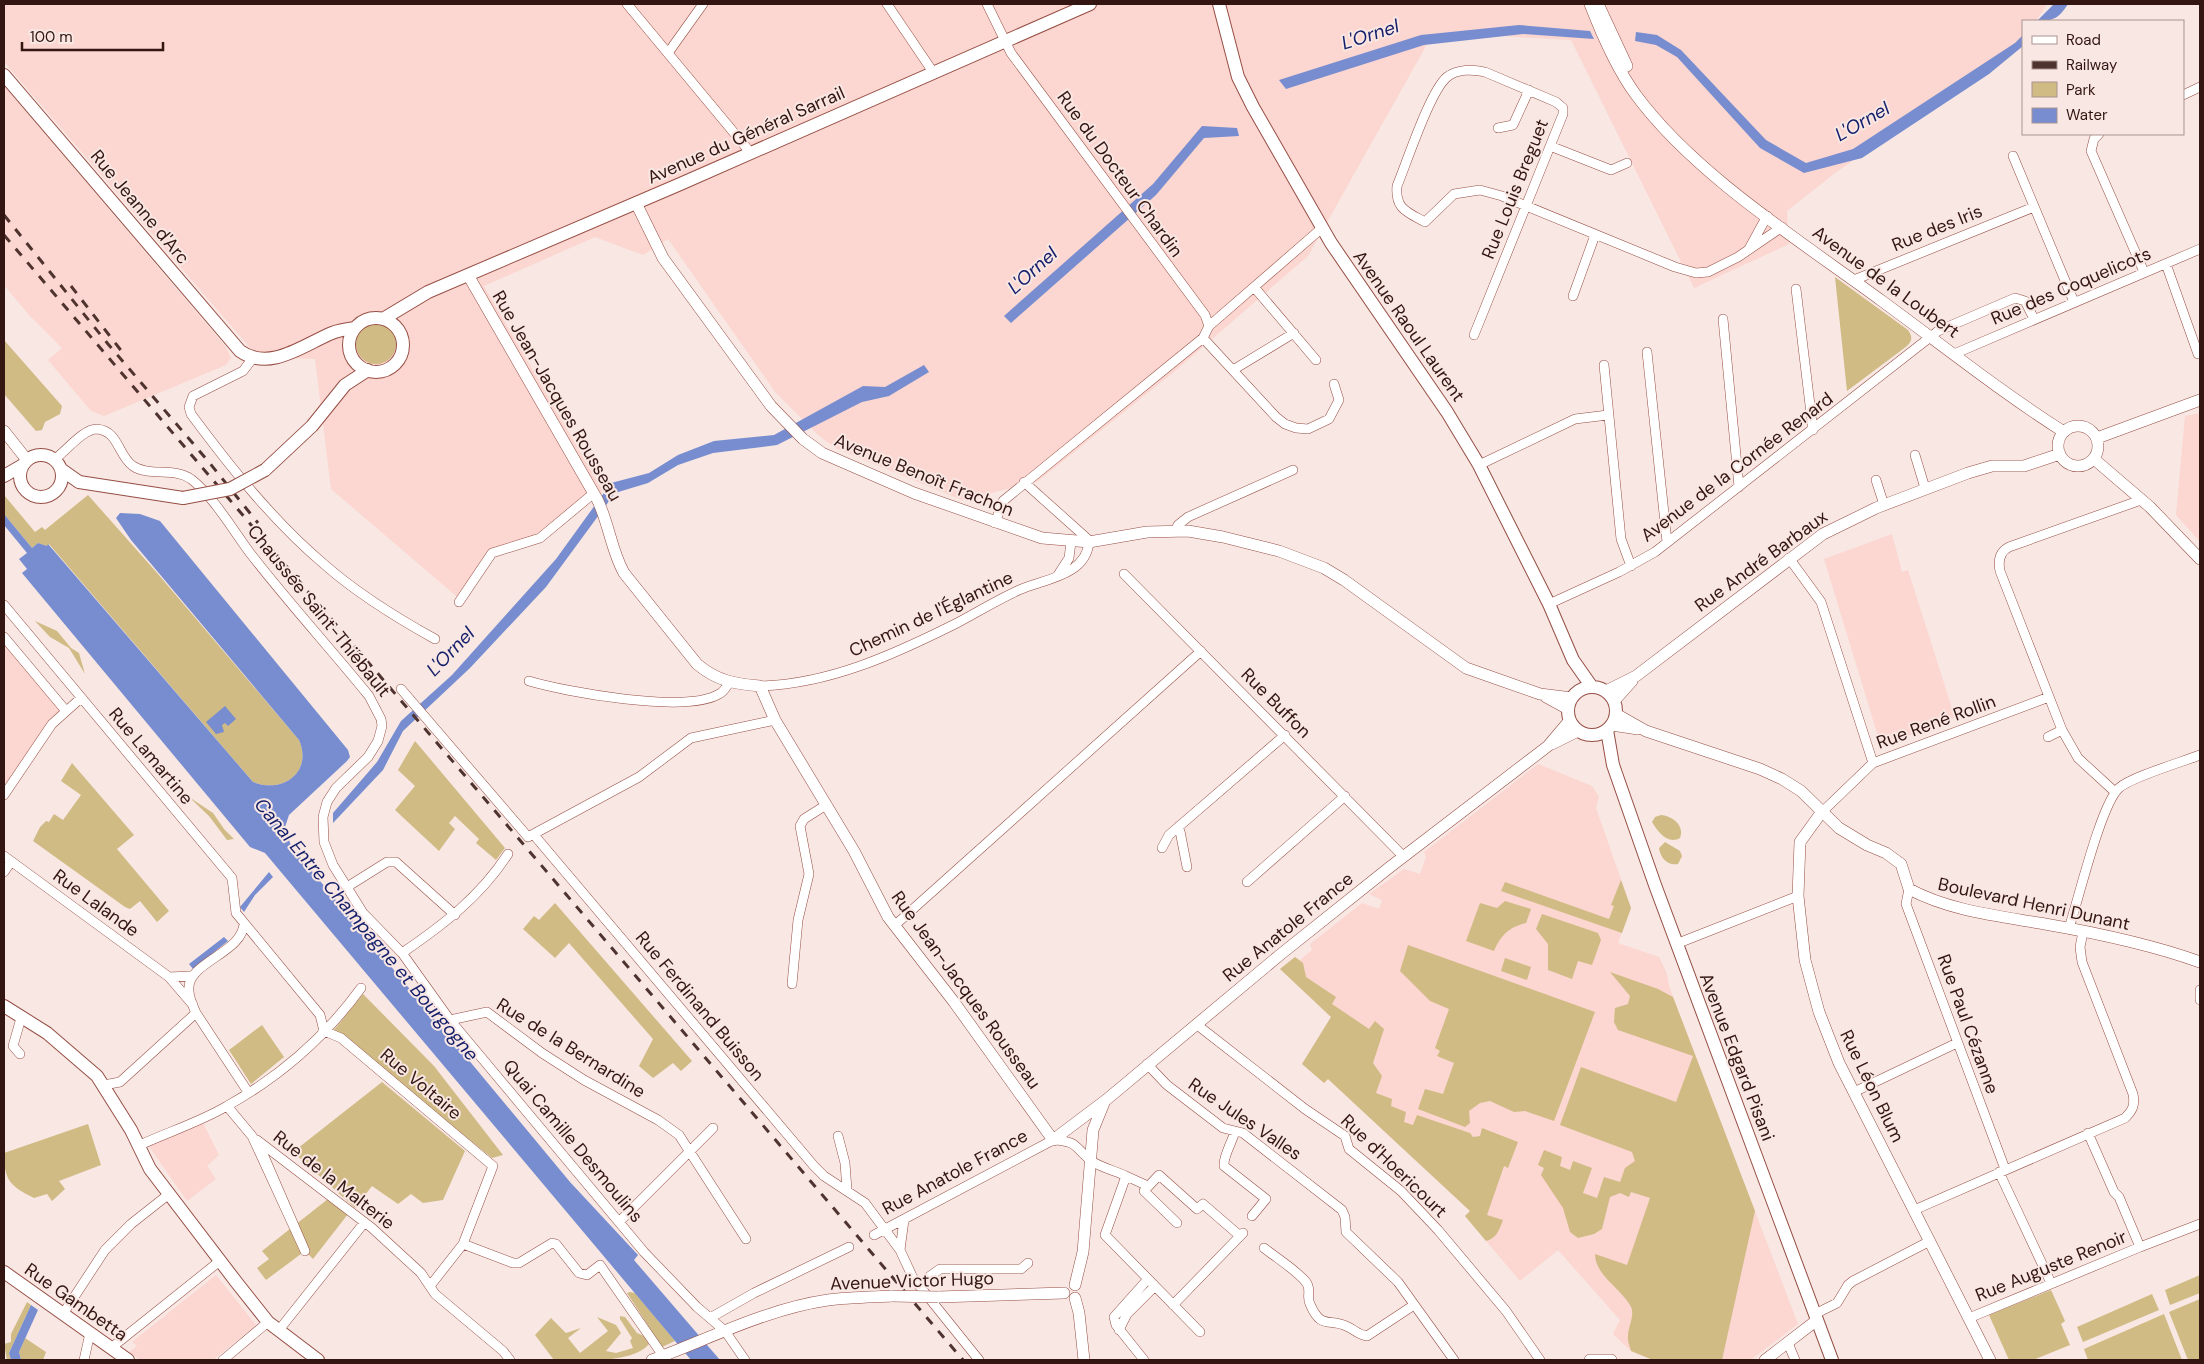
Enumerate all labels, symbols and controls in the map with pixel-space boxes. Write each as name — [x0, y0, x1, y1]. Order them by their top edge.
water label: L'Ornel — [1338, 13, 1403, 56]
scale bar — [22, 20, 164, 52]
legend — [2022, 20, 2184, 135]
text: 100 m — [30, 27, 73, 47]
text: Road — [2066, 30, 2101, 50]
text: Railway — [2066, 55, 2118, 75]
text: Park — [2066, 80, 2096, 100]
street label: Avenue du Général Sarrail — [644, 81, 848, 189]
street label: Rue du Docteur Chardin — [1052, 86, 1188, 262]
water label: L'Ornel — [1830, 95, 1895, 147]
text: Water — [2066, 105, 2108, 125]
street label: Rue Louis Breguet — [1476, 115, 1554, 263]
street label: Rue Jeanne d'Arc — [85, 145, 195, 269]
street label: Rue des Iris — [1888, 199, 1986, 257]
street label: Avenue de la Loubert — [1808, 221, 1964, 343]
water label: L'Ornel — [1002, 241, 1063, 299]
street label: Rue des Coquelicots — [1987, 241, 2155, 331]
street label: Avenue Raoul Laurent — [1348, 246, 1470, 406]
street label: Rue Jean-Jacques Rousseau — [487, 286, 627, 506]
street label: Avenue de la Cornée Renard — [1636, 387, 1838, 547]
street label: Avenue Benoît Frachon — [831, 428, 1017, 522]
street label: Rue André Barbaux — [1690, 505, 1832, 617]
street label: Chaussée Saint-Thiébault — [242, 520, 396, 702]
street label: Chemin de l'Églantine — [845, 565, 1017, 663]
water label: L'Ornel — [421, 621, 480, 681]
street label: Rue Buffon — [1236, 663, 1316, 743]
street label: Rue René Rollin — [1873, 689, 1999, 755]
street label: Rue Lamartine — [103, 702, 199, 810]
water label: Canal Entre Champagne et Bourgogne — [249, 793, 484, 1066]
street label: Rue Lalande — [48, 864, 144, 942]
street label: Rue Anatole France — [1218, 867, 1358, 987]
street label: Boulevard Henri Dunant — [1936, 872, 2132, 936]
street label: Rue Jean-Jacques Rousseau — [886, 886, 1046, 1094]
street label: Rue Ferdinand Buisson — [630, 926, 770, 1086]
street label: Rue Paul Cézanne — [1932, 951, 2004, 1097]
street label: Avenue Edgard Pisani — [1694, 970, 1780, 1144]
street label: Rue de la Bernardine — [492, 992, 650, 1104]
street label: Rue Léon Blum — [1834, 1026, 1910, 1146]
street label: Rue Voltaire — [375, 1043, 467, 1125]
street label: Quai Camille Desmoulins — [498, 1055, 648, 1227]
street label: Rue Jules Valles — [1184, 1072, 1306, 1166]
street label: Rue d'Hoericourt — [1336, 1109, 1452, 1223]
street label: Rue Anatole France — [878, 1124, 1032, 1220]
street label: Rue de la Malterie — [268, 1125, 400, 1235]
street label: Rue Auguste Renoir — [1972, 1225, 2131, 1307]
street label: Rue Gambetta — [20, 1258, 132, 1346]
street label: Avenue Victor Hugo — [830, 1266, 994, 1296]

